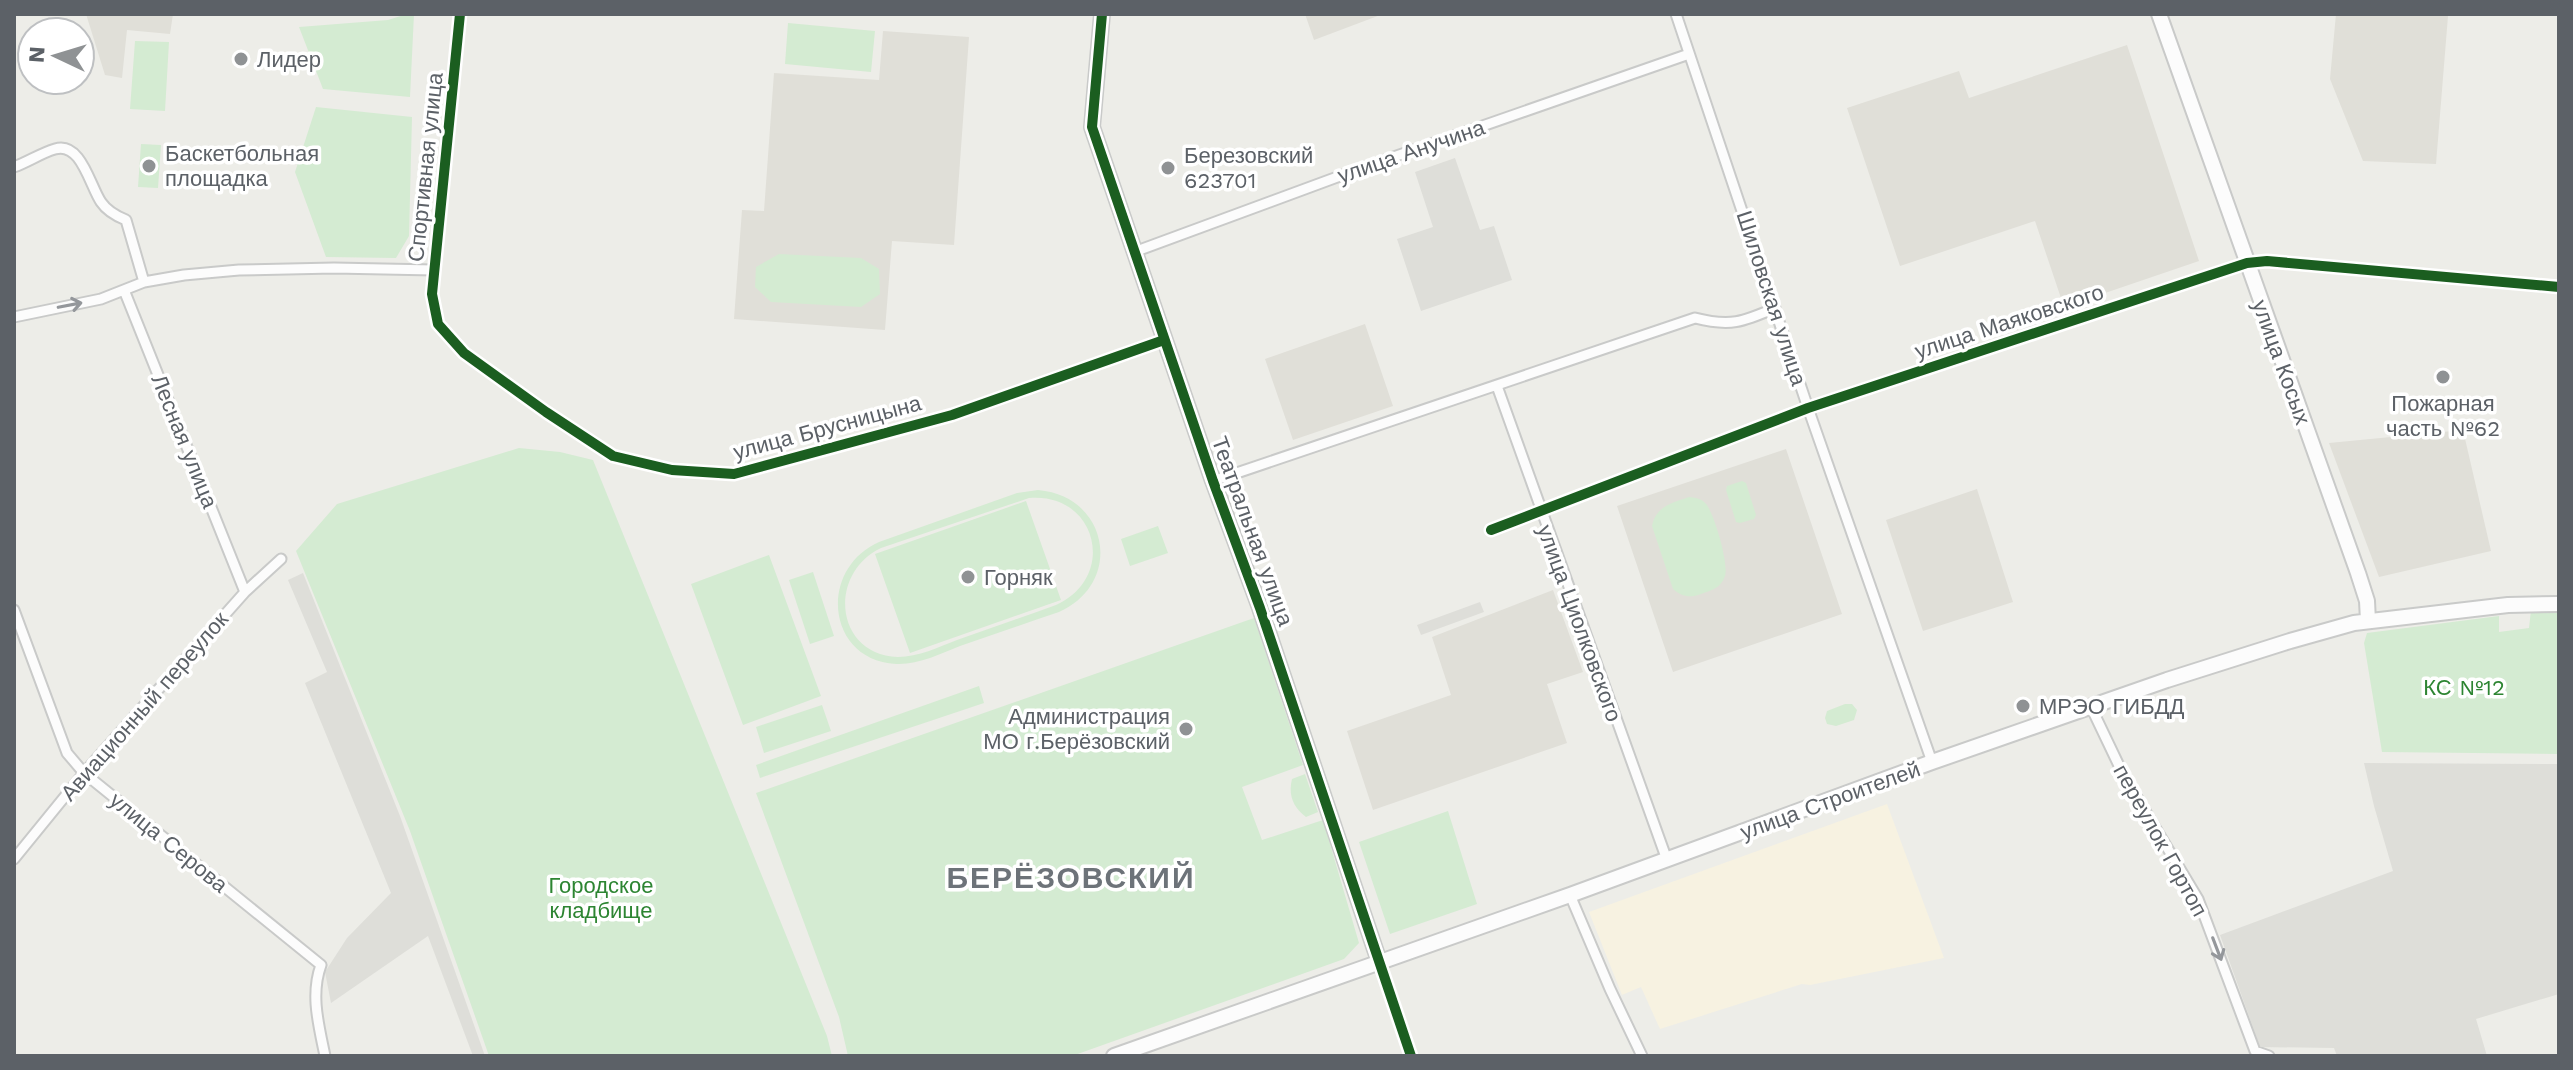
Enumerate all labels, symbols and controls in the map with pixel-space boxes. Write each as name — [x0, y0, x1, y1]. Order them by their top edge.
north arrow — [16, 16, 96, 96]
text: N — [24, 46, 50, 64]
place label: Лидер — [257, 47, 321, 72]
marker: Лидер — [232, 50, 250, 68]
street label: Спортивная улица — [403, 70, 448, 263]
street label: улица Анучина — [1334, 114, 1489, 188]
place label: Баскетбольная площадка — [165, 141, 319, 191]
place label: Березовский 623701 — [1184, 143, 1313, 193]
marker: Баскетбольная площадка — [140, 157, 158, 175]
marker: Березовский 623701 — [1159, 159, 1177, 177]
street label: Шиловская улица — [1731, 208, 1812, 390]
street label: улица Маяковского — [1912, 279, 2107, 364]
street label: улица Косых — [2247, 296, 2316, 428]
one-way arrow — [56, 297, 82, 312]
marker: Пожарная часть №62 — [2434, 368, 2452, 386]
street label: Лесная улица — [146, 371, 223, 512]
street label: улица Брусницына — [730, 390, 925, 465]
place label: Пожарная часть №62 — [2386, 391, 2500, 441]
street label: Театральная улица — [1207, 433, 1299, 630]
street label: улица Циолковского — [1532, 521, 1627, 725]
place label: Горняк — [984, 565, 1053, 590]
marker: Горняк — [959, 568, 977, 586]
street label: Авиационный переулок — [56, 607, 233, 806]
park label: КС №12 — [2423, 675, 2505, 700]
place label: МРЭО ГИБДД — [2039, 694, 2184, 719]
marker: МРЭО ГИБДД — [2014, 697, 2032, 715]
place label: Администрация МО г.Берёзовский — [983, 704, 1170, 754]
marker: Администрация МО г.Берёзовский — [1177, 720, 1195, 738]
street label: улица Строителей — [1737, 756, 1923, 845]
street label: переулок Гортоп — [2108, 760, 2213, 921]
street label: улица Серова — [105, 787, 233, 898]
district label: БЕРЁЗОВСКИЙ — [946, 860, 1196, 895]
park label: Городское кладбище — [549, 873, 653, 923]
one-way arrow — [2211, 936, 2225, 961]

